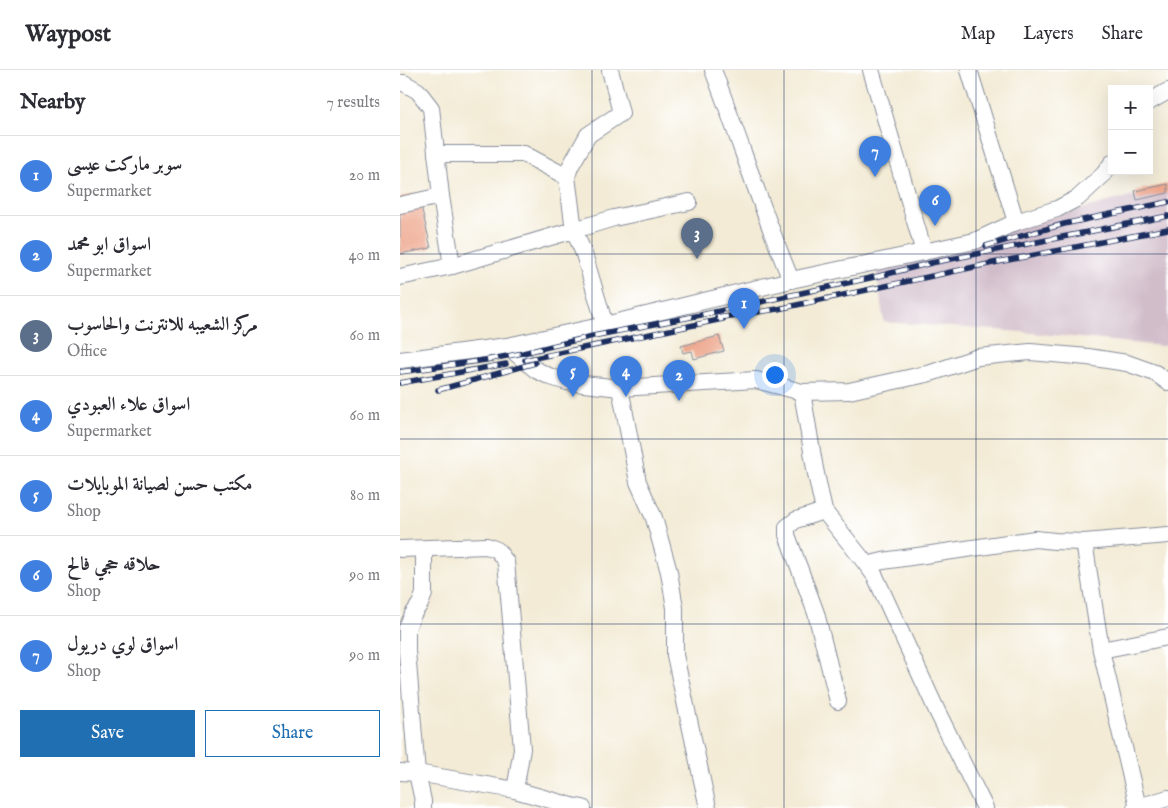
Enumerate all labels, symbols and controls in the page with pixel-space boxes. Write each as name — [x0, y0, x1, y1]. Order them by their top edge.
text: Waypost — [25, 19, 111, 50]
text: Map — [961, 23, 995, 46]
text: Layers — [1023, 23, 1074, 46]
text: Share — [1102, 23, 1143, 46]
map controls — [1108, 85, 1153, 175]
button: + — [1108, 85, 1153, 130]
text: Nearby — [20, 89, 85, 116]
text: 7 results — [326, 93, 380, 113]
button: − — [1108, 130, 1153, 175]
pin: 7 — [859, 136, 891, 177]
text: سوبر ماركت عيسى — [67, 153, 182, 177]
text: 1 — [33, 166, 39, 186]
text: 20 m — [349, 166, 380, 186]
text: Supermarket — [67, 182, 152, 202]
pin: 6 — [919, 185, 951, 226]
pin: 3 — [681, 218, 713, 259]
text: اسواق ابو محمد — [67, 233, 151, 257]
text: 2 — [32, 246, 40, 266]
text: 40 m — [348, 246, 380, 266]
text: Supermarket — [67, 262, 152, 282]
pin: 1 — [728, 288, 760, 329]
text: مركز الشعيبه للانترنت والحاسوب — [67, 313, 258, 337]
text: 3 — [33, 326, 39, 346]
text: 60 m — [350, 326, 380, 346]
text: Office — [67, 342, 107, 362]
pin: 5 — [557, 356, 589, 397]
pin: 4 — [610, 356, 642, 397]
pin: 2 — [663, 360, 695, 401]
your location — [762, 362, 788, 388]
text: اسواق علاء العبودي — [67, 393, 190, 417]
text: 4 — [32, 406, 40, 426]
text: 60 m — [350, 406, 380, 426]
text: Supermarket — [67, 422, 152, 442]
text: مكتب حسن لصيانة الموبايلات — [67, 473, 252, 497]
text: 5 — [33, 486, 39, 506]
text: 80 m — [350, 486, 380, 506]
text: Shop — [67, 502, 101, 522]
text: حلاقه حجي فالح — [67, 553, 161, 577]
text: 6 — [33, 566, 39, 586]
text: 90 m — [349, 566, 380, 586]
text: Shop — [67, 582, 101, 602]
text: اسواق لوي دريول — [67, 633, 178, 657]
text: 7 — [32, 646, 40, 666]
text: 90 m — [349, 646, 380, 666]
text: Shop — [67, 662, 101, 682]
button: Save — [20, 710, 195, 757]
button: Share — [205, 710, 380, 757]

